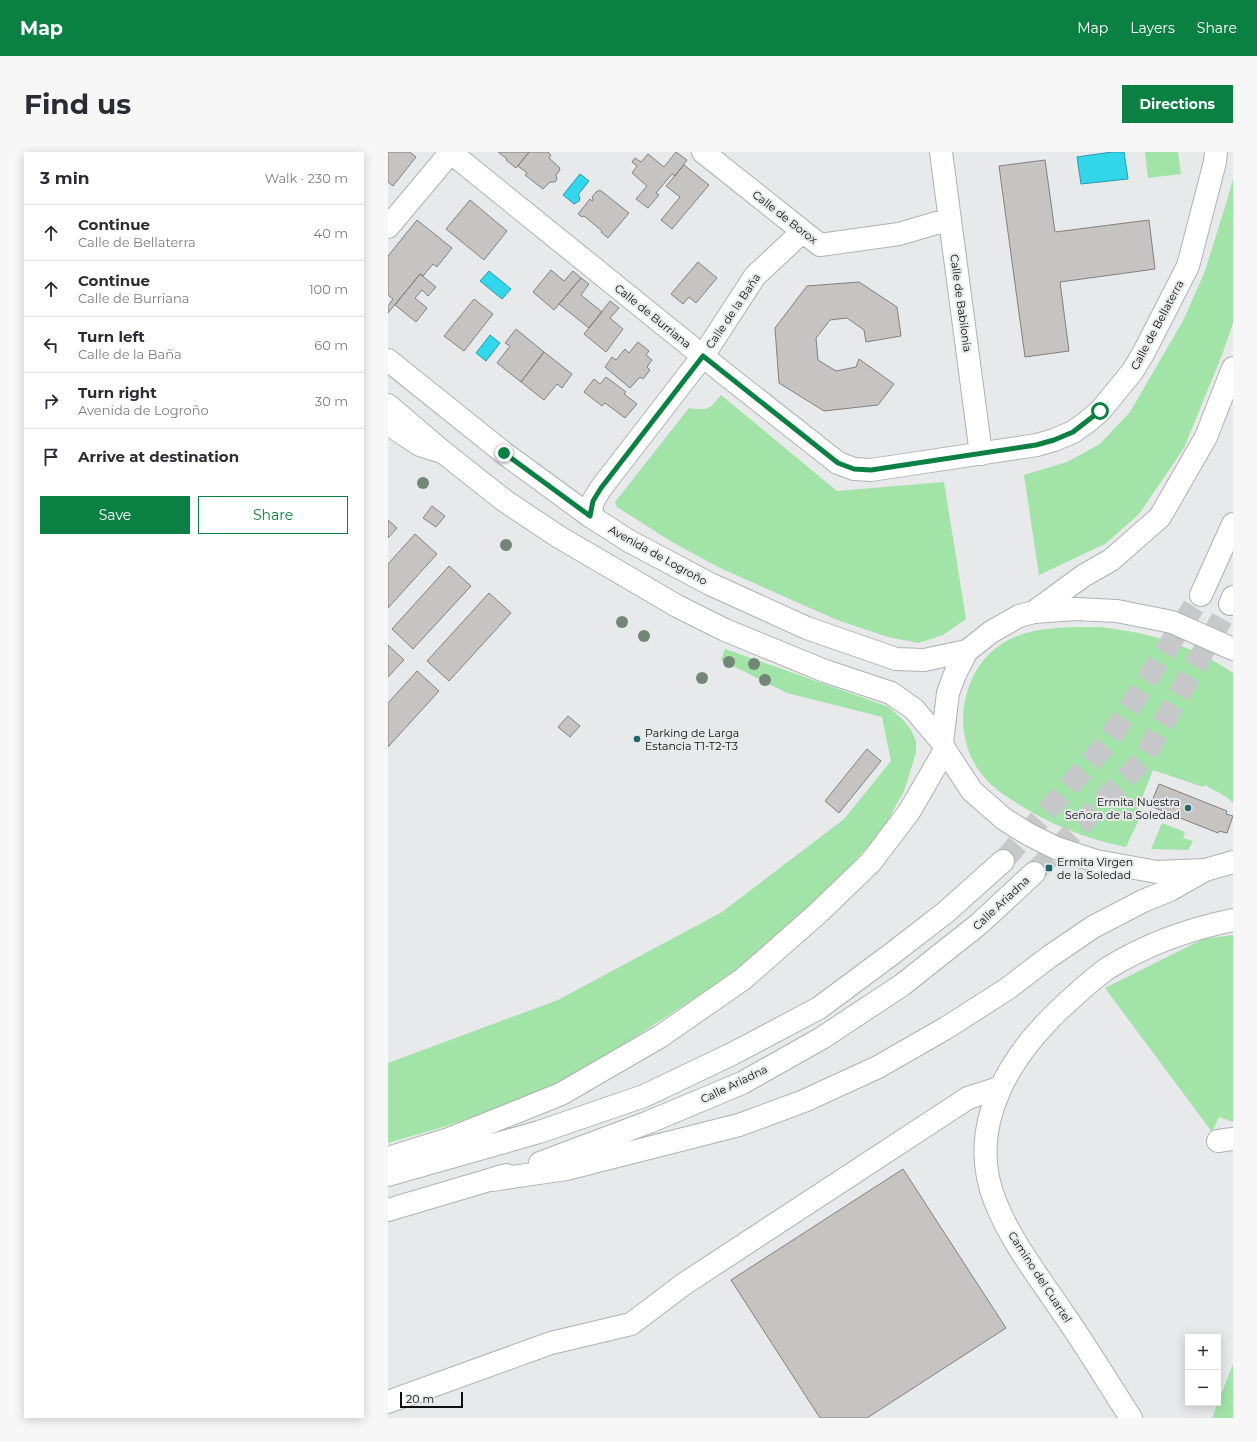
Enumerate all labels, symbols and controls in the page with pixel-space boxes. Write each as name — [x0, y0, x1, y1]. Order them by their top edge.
text: Map — [20, 17, 63, 40]
text: Map — [1077, 19, 1108, 37]
text: Layers — [1130, 19, 1175, 37]
text: Share — [1197, 19, 1237, 37]
button: Directions — [1122, 85, 1233, 123]
text: Find us — [24, 87, 131, 121]
text: 3 min — [40, 168, 90, 188]
text: Walk · 230 m — [265, 170, 348, 186]
street label: Calle de Borox — [750, 187, 820, 247]
text: Continue — [78, 215, 150, 234]
icon: ahead — [40, 222, 62, 244]
text: 40 m — [314, 225, 348, 241]
text: Calle de Bellaterra — [78, 234, 196, 250]
street label: Calle de Babilonia — [947, 253, 975, 353]
text: Continue — [78, 271, 150, 290]
street label: Calle de la Baña — [703, 271, 763, 351]
icon: ahead — [40, 278, 62, 300]
street label: Calle de Bellaterra — [1127, 278, 1187, 372]
text: 100 m — [309, 281, 348, 297]
street label: Calle de Burriana — [612, 281, 694, 351]
text: Calle de Burriana — [78, 290, 190, 306]
text: Turn left — [78, 327, 145, 346]
icon: left — [40, 334, 62, 356]
text: 60 m — [314, 337, 348, 353]
text: Calle de la Baña — [78, 346, 182, 362]
text: Turn right — [78, 383, 157, 402]
icon: right — [40, 390, 62, 412]
text: 30 m — [315, 393, 348, 409]
text: Avenida de Logroño — [78, 402, 209, 418]
route start — [1091, 402, 1109, 420]
route end — [495, 444, 513, 462]
icon: arrive — [40, 446, 62, 468]
text: Arrive at destination — [78, 447, 239, 466]
button: Save — [40, 496, 190, 534]
button: Share — [198, 496, 348, 534]
street label: Avenida de Logroño — [606, 522, 710, 588]
place label: Parking de Larga Estancia T1-T2-T3 — [645, 726, 739, 753]
marker: Parking de Larga Estancia T1-T2-T3 — [632, 734, 642, 744]
place label: Ermita Nuestra Señora de la Soledad — [1065, 795, 1180, 822]
marker: Ermita Nuestra Señora de la Soledad — [1183, 803, 1193, 813]
place label: Ermita Virgen de la Soledad — [1057, 855, 1133, 882]
marker: Ermita Virgen de la Soledad — [1044, 863, 1054, 873]
street label: Calle Ariadna — [970, 873, 1032, 933]
street label: Calle Ariadna — [698, 1062, 770, 1106]
street label: Camino del Cuartel — [1005, 1229, 1075, 1325]
map controls — [1185, 1334, 1221, 1406]
button: + — [1185, 1334, 1221, 1370]
button: − — [1185, 1370, 1221, 1406]
scale bar — [400, 1390, 463, 1409]
text: 20 m — [406, 1392, 434, 1406]

